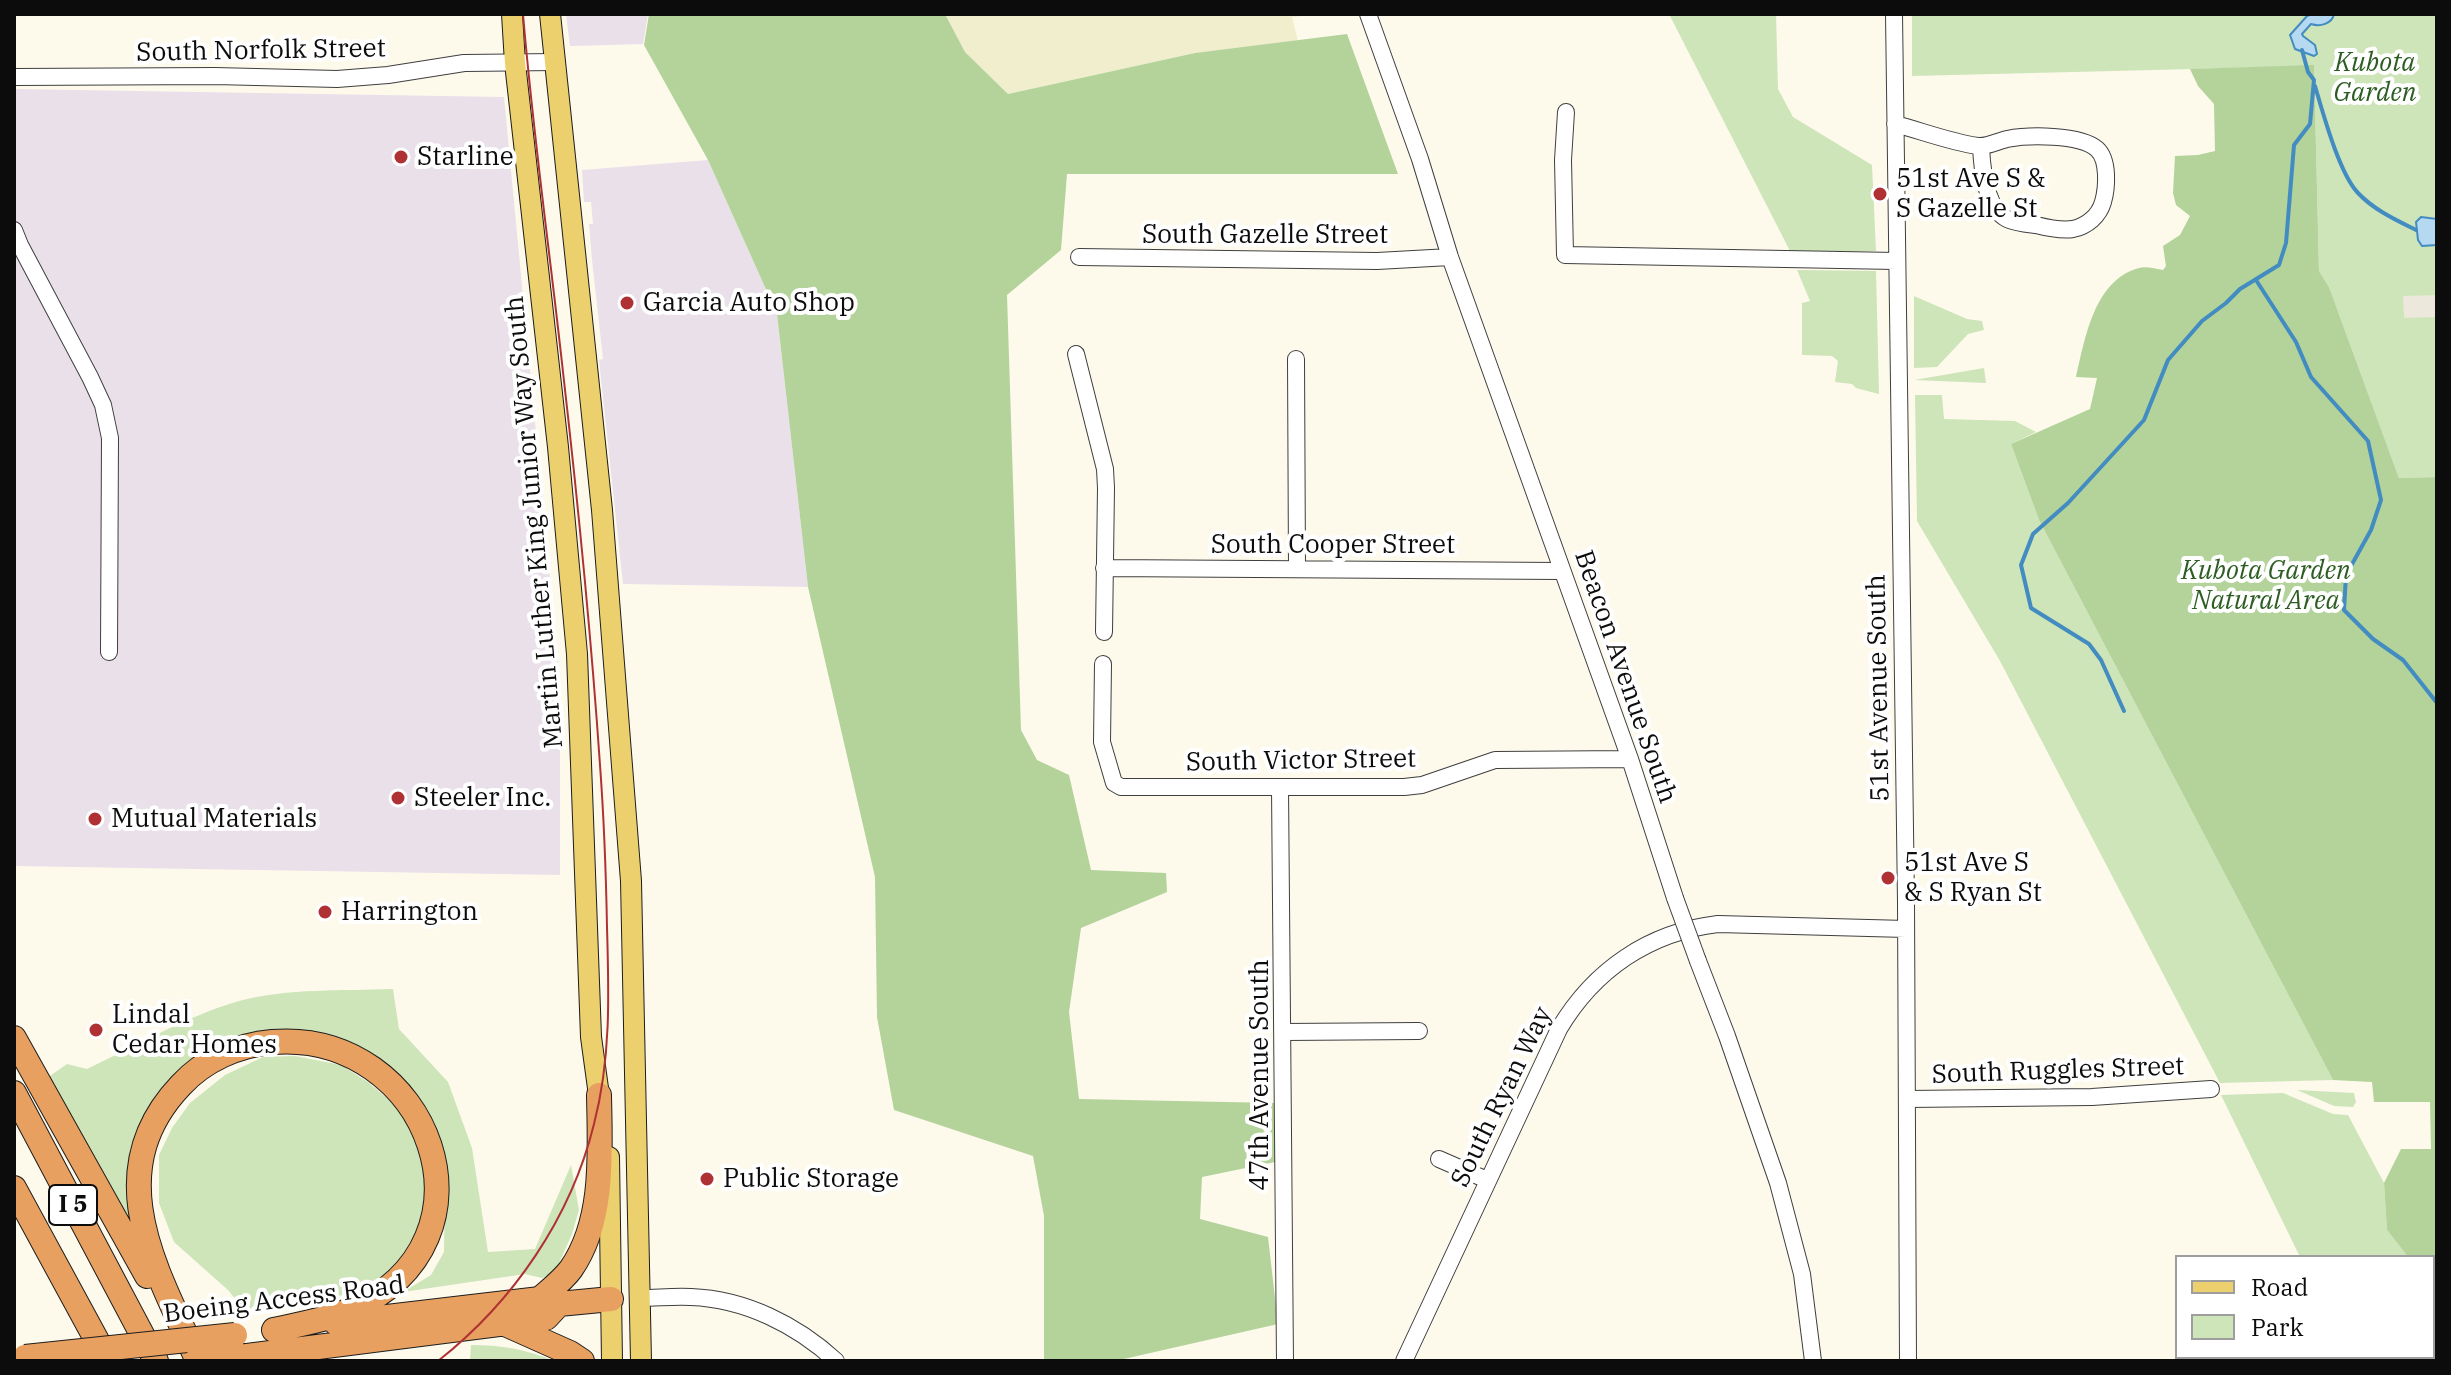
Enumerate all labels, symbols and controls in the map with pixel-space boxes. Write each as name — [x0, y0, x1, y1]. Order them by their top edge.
street label: South Norfolk Street — [136, 33, 386, 69]
park label: Kubota Garden — [2333, 47, 2417, 108]
place label: Starline — [417, 141, 514, 173]
marker: Starline — [392, 148, 410, 166]
place label: 51st Ave S & S Gazelle St — [1896, 163, 2045, 224]
marker: 51st Ave S & S Gazelle St — [1871, 185, 1889, 203]
street label: South Gazelle Street — [1142, 219, 1388, 251]
place label: Garcia Auto Shop — [643, 287, 855, 319]
marker: Garcia Auto Shop — [618, 294, 636, 312]
street label: Martin Luther King Junior Way South — [500, 295, 570, 749]
street label: South Cooper Street — [1211, 529, 1455, 561]
street label: Beacon Avenue South — [1567, 547, 1683, 807]
park label: Kubota Garden Natural Area — [2181, 555, 2351, 616]
street label: 51st Avenue South — [1861, 574, 1897, 802]
street label: South Victor Street — [1186, 743, 1416, 779]
place label: Steeler Inc. — [414, 782, 551, 814]
marker: Steeler Inc. — [389, 789, 407, 807]
place label: Mutual Materials — [111, 803, 317, 835]
marker: Mutual Materials — [86, 810, 104, 828]
place label: 51st Ave S & S Ryan St — [1904, 847, 2042, 908]
marker: 51st Ave S & S Ryan St — [1879, 869, 1897, 887]
place label: Harrington — [341, 896, 478, 928]
marker: Harrington — [316, 903, 334, 921]
street label: 47th Avenue South — [1244, 959, 1276, 1191]
place label: Lindal Cedar Homes — [112, 999, 277, 1060]
street label: South Ryan Way — [1445, 1002, 1559, 1192]
marker: Lindal Cedar Homes — [87, 1021, 105, 1039]
street label: South Ruggles Street — [1931, 1051, 2185, 1091]
place label: Public Storage — [723, 1163, 899, 1195]
marker: Public Storage — [698, 1170, 716, 1188]
road number: I 5 — [49, 1185, 97, 1225]
legend — [2175, 1255, 2435, 1359]
street label: Boeing Access Road — [162, 1270, 406, 1330]
text: Road — [2251, 1271, 2308, 1303]
text: Park — [2251, 1311, 2303, 1343]

